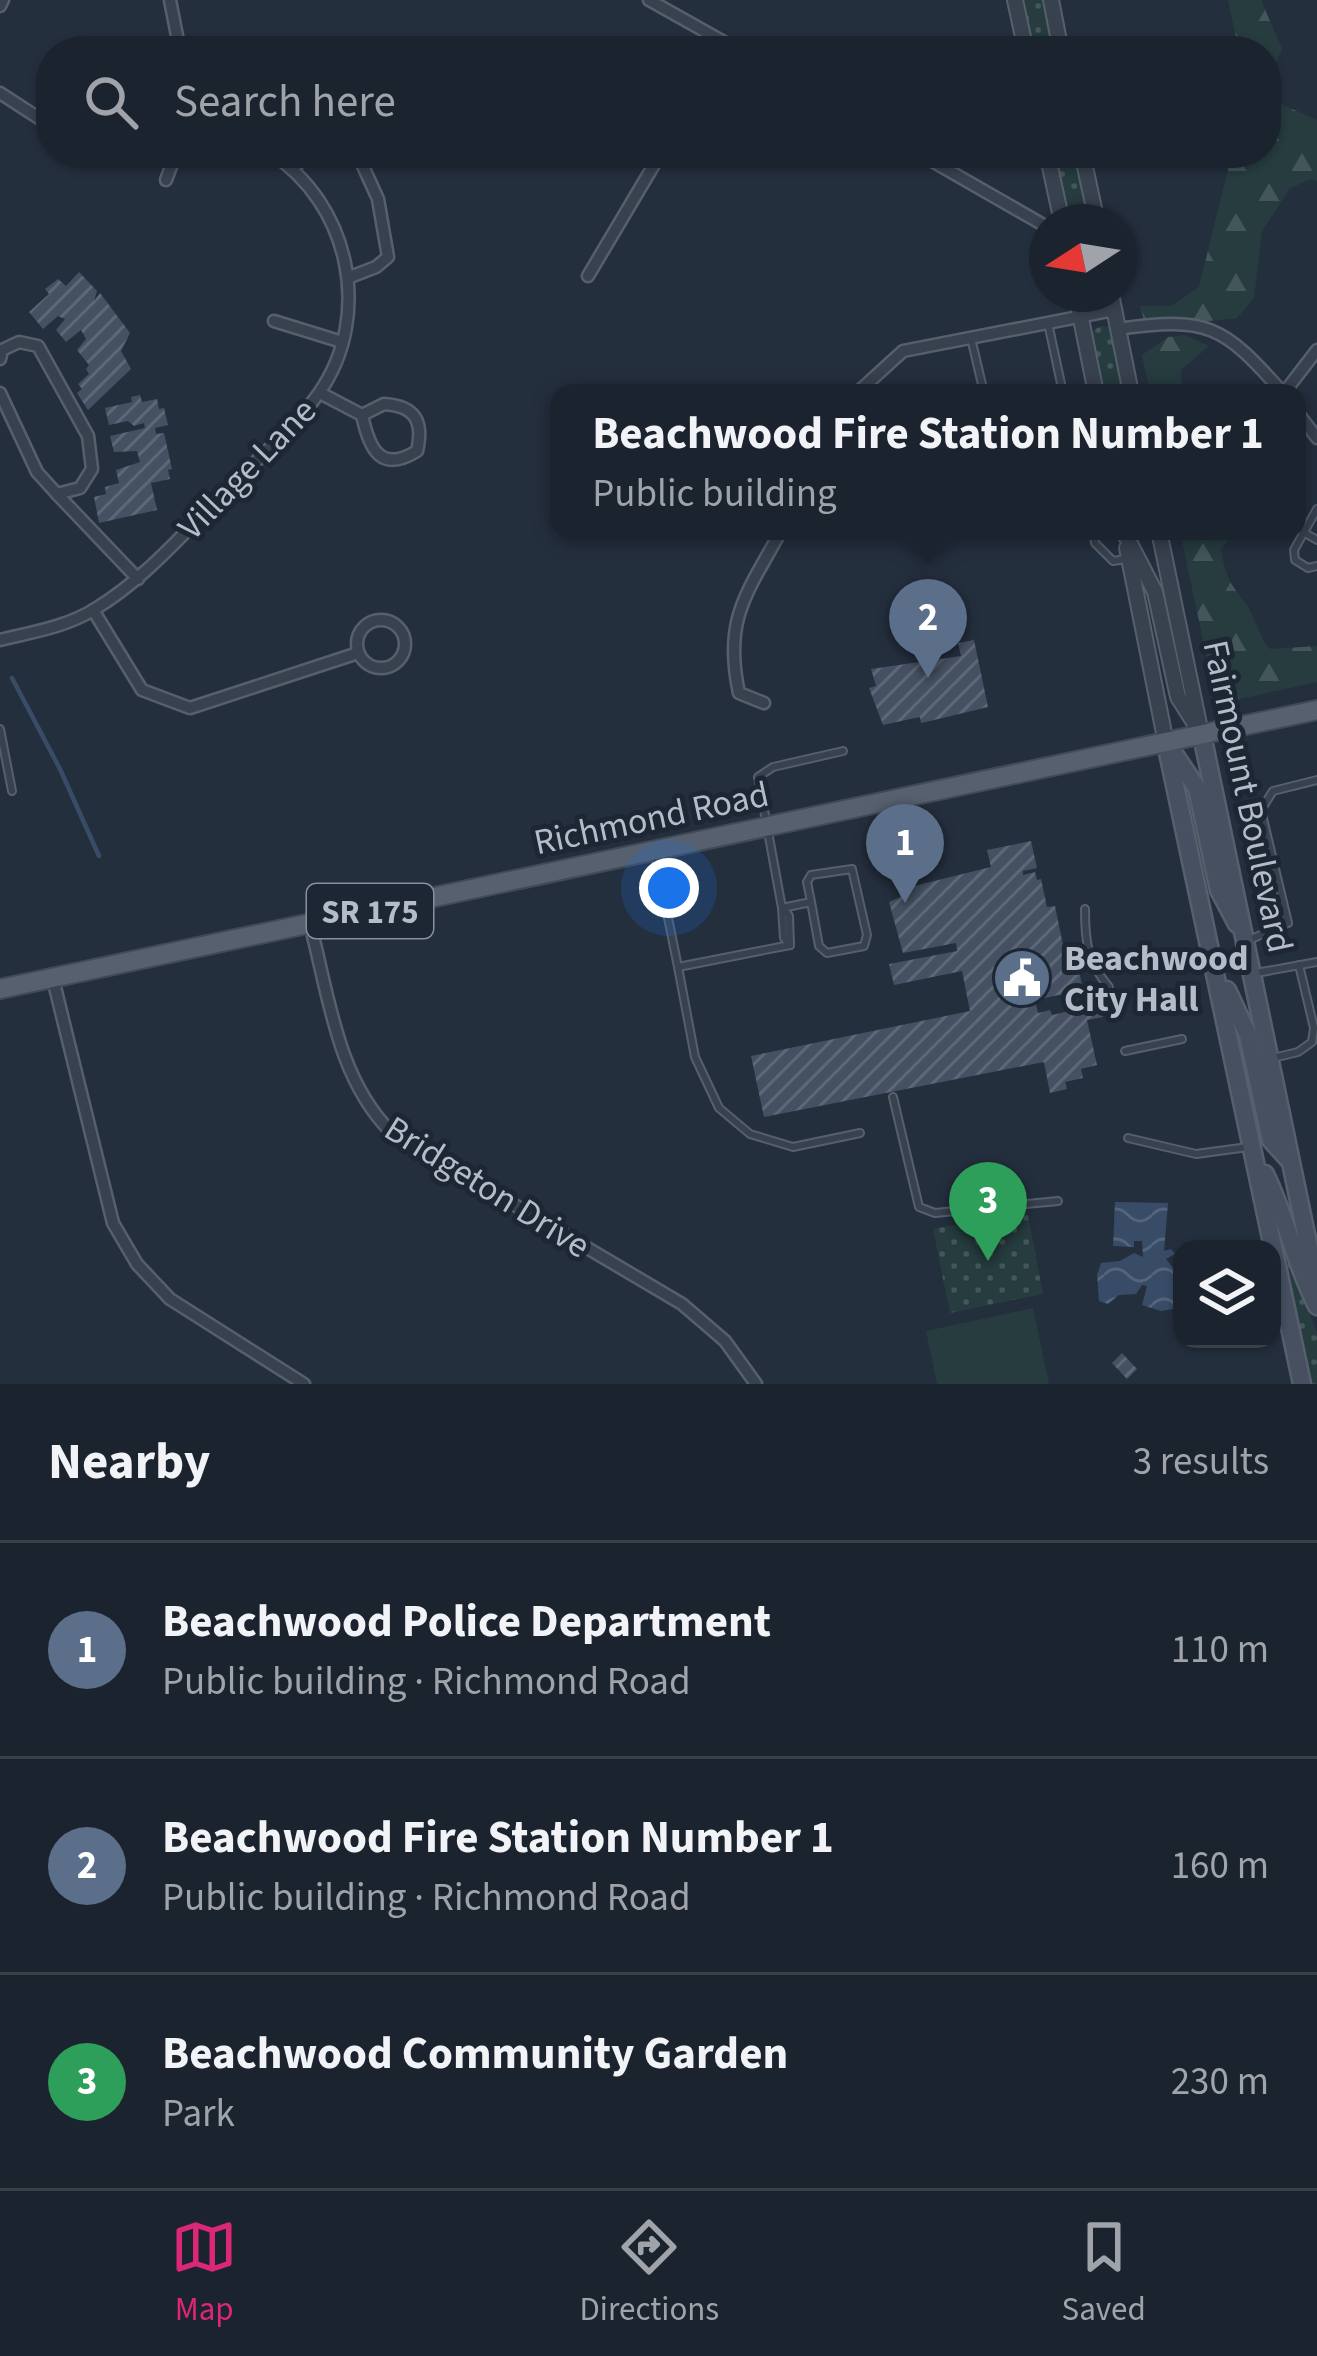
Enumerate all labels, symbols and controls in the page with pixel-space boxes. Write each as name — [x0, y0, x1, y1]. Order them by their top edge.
search box — [36, 36, 1281, 168]
icon: search — [78, 69, 144, 135]
text: Search here — [174, 70, 396, 134]
north arrow — [1029, 204, 1137, 312]
popup — [550, 384, 1306, 540]
street label: Village Lane — [166, 387, 328, 551]
text: Beachwood Fire Station Number 1 — [592, 402, 1264, 466]
text: Public building — [592, 466, 837, 522]
pin: 2 — [889, 579, 967, 678]
street label: Fairmount Boulevard — [1190, 636, 1306, 957]
street label: Richmond Road — [529, 769, 773, 868]
pin: 1 — [866, 804, 944, 903]
your location — [639, 858, 699, 918]
road number: SR 175 — [307, 884, 433, 938]
place label: Beachwood City Hall — [1064, 933, 1249, 1025]
public building icon: Beachwood City Hall — [991, 947, 1053, 1009]
street label: Bridgeton Drive — [375, 1104, 600, 1271]
pin: 3 — [949, 1162, 1027, 1261]
map controls — [1173, 1240, 1281, 1348]
button: layers — [1173, 1240, 1281, 1348]
text: Nearby — [48, 1426, 210, 1498]
text: 3 results — [1133, 1434, 1269, 1490]
text: Beachwood Police Department — [162, 1590, 771, 1654]
text: 1 — [77, 1622, 97, 1678]
text: 110 m — [1171, 1622, 1269, 1678]
text: Public building · Richmond Road — [162, 1654, 691, 1710]
text: Beachwood Fire Station Number 1 — [162, 1806, 834, 1870]
text: 2 — [77, 1838, 97, 1894]
text: 160 m — [1171, 1838, 1269, 1894]
text: Public building · Richmond Road — [162, 1870, 691, 1926]
text: Beachwood Community Garden — [162, 2022, 788, 2086]
text: 3 — [77, 2054, 97, 2110]
text: 230 m — [1171, 2054, 1269, 2110]
text: Park — [162, 2086, 235, 2142]
tab: Map — [171, 2214, 237, 2333]
tab: Directions — [580, 2214, 719, 2333]
tab: Saved — [1062, 2214, 1146, 2333]

